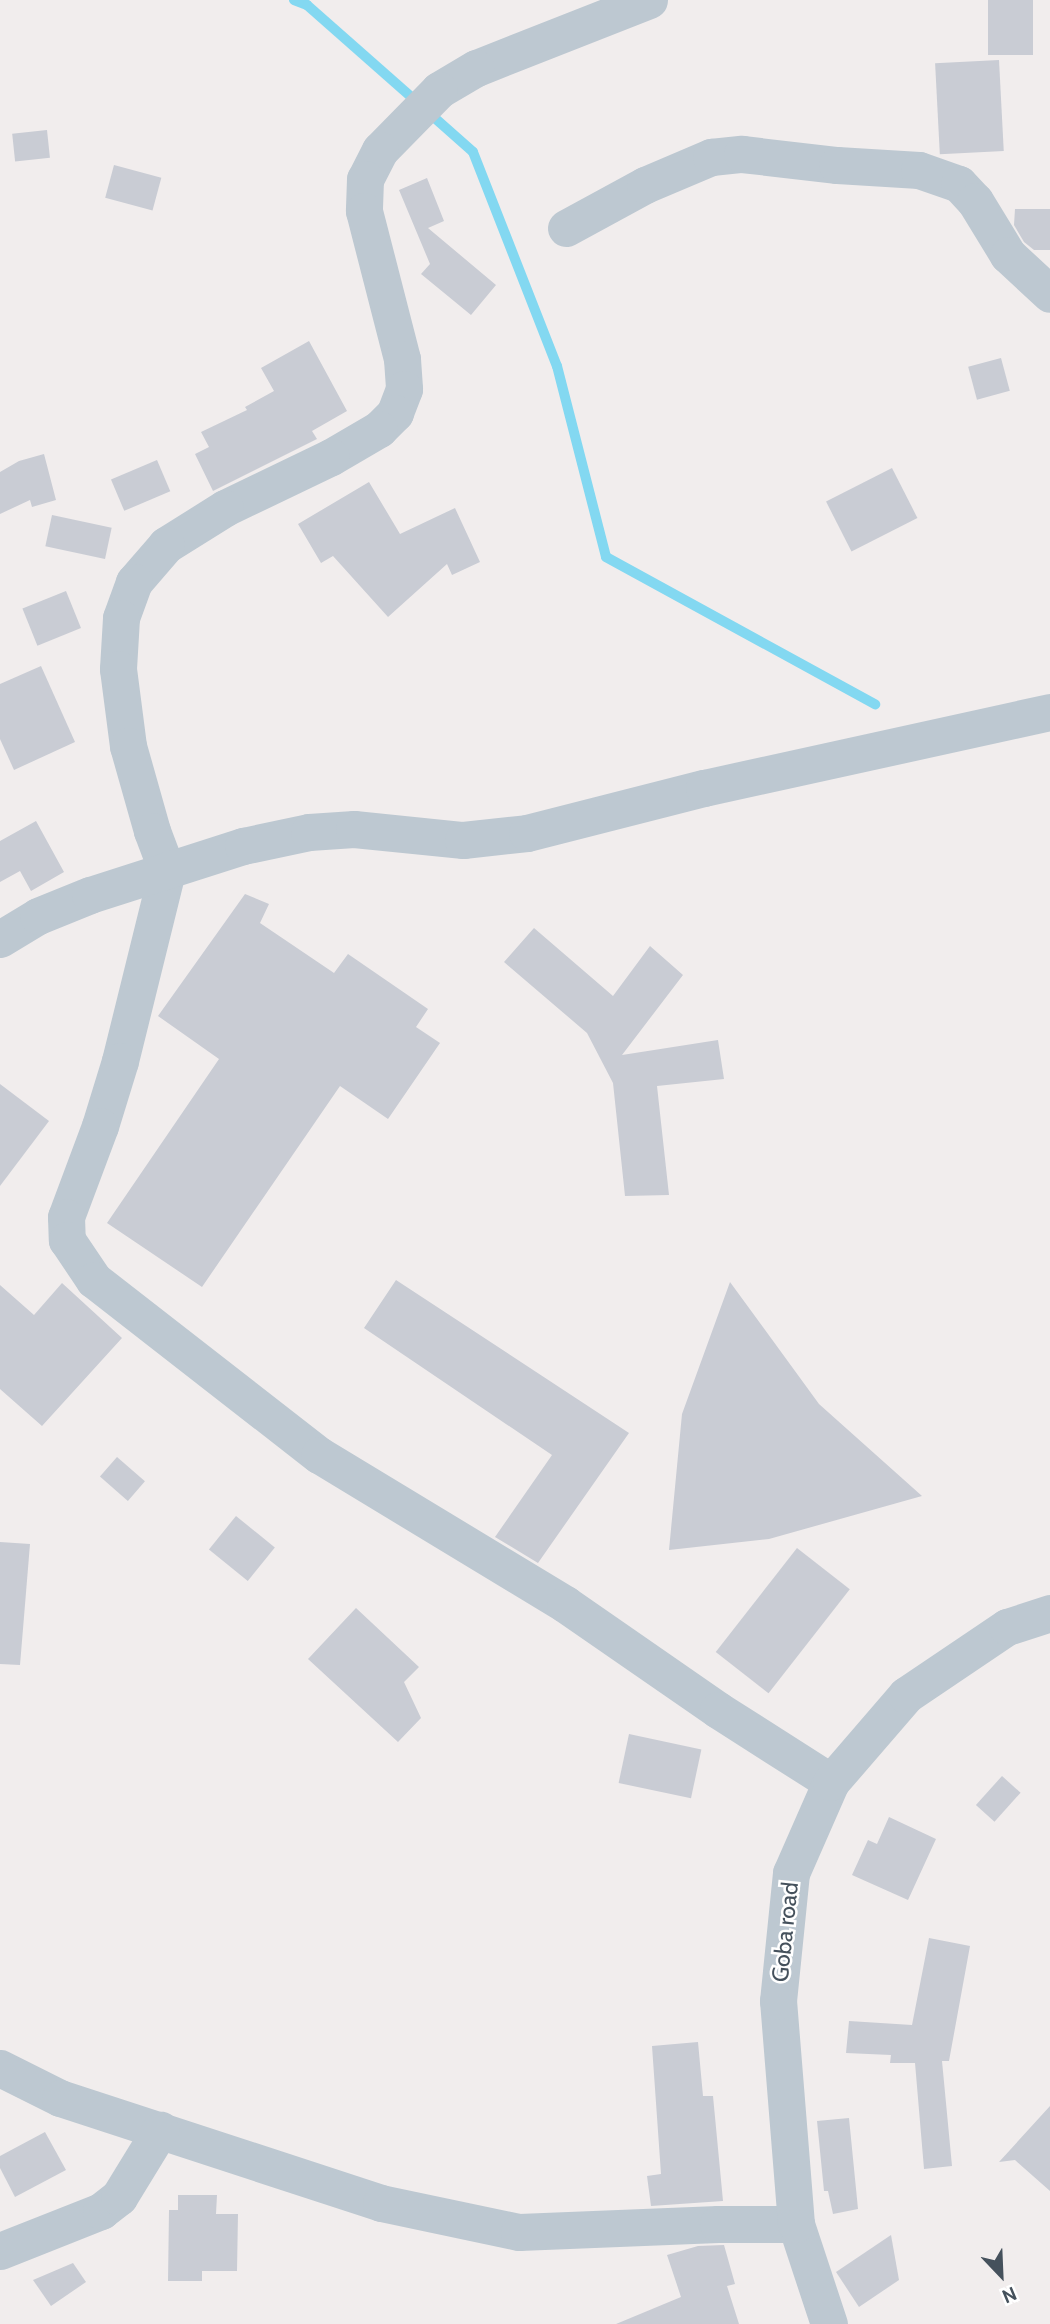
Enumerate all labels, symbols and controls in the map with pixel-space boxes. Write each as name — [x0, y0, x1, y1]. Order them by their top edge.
street label: Goba road — [766, 1881, 804, 1983]
north arrow — [966, 2240, 1036, 2310]
text: N — [999, 2282, 1020, 2308]

